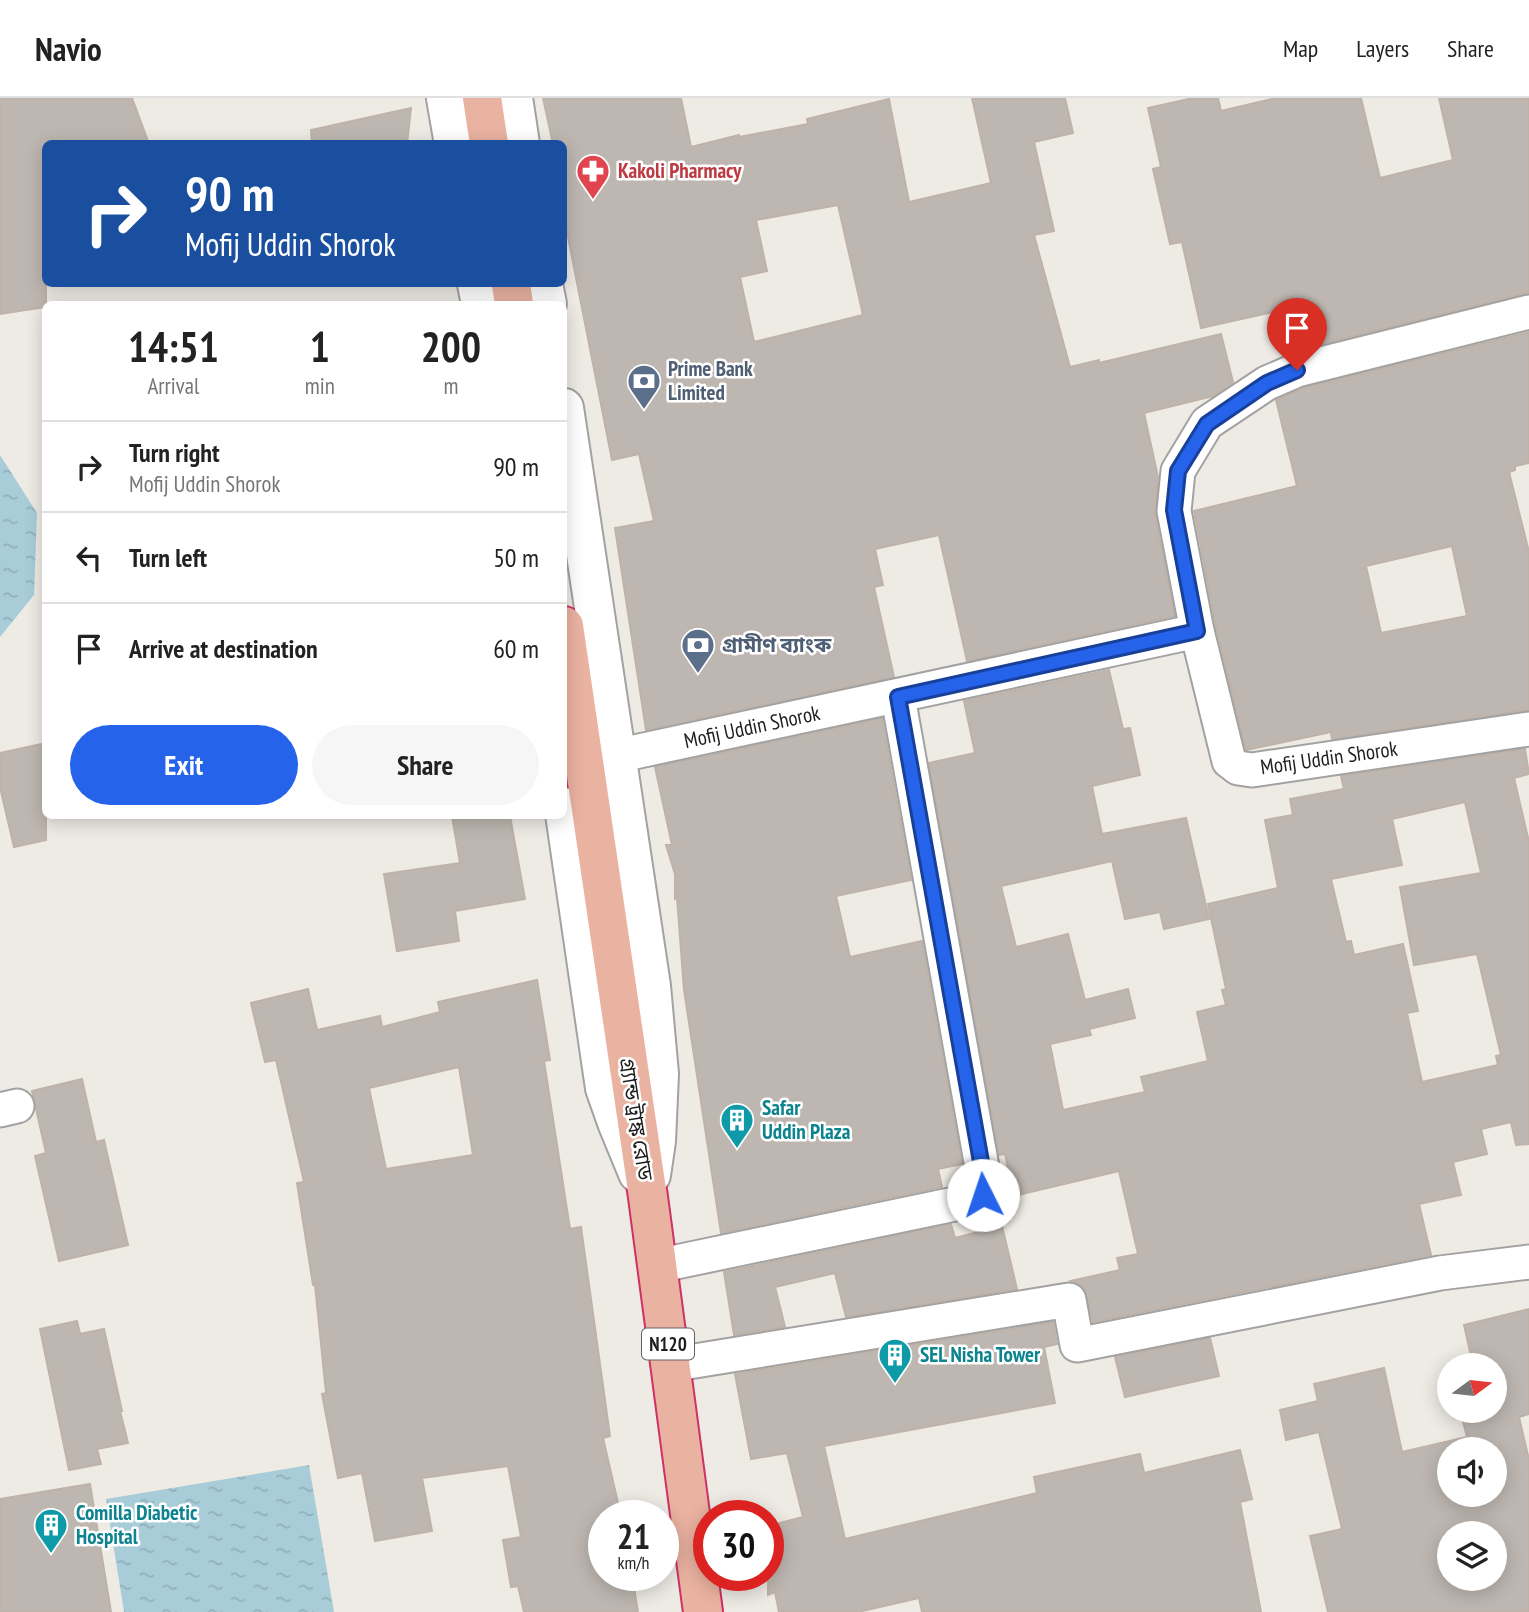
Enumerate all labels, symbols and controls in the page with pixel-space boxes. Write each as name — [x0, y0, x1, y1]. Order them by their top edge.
text: Navio — [35, 27, 102, 70]
text: Map — [1283, 33, 1318, 64]
text: Layers — [1356, 33, 1409, 64]
text: Share — [1447, 33, 1494, 64]
pharmacy icon: Kakoli Pharmacy — [574, 152, 612, 201]
place label: Kakoli Pharmacy — [618, 157, 742, 184]
text: 90 m — [185, 161, 274, 225]
icon: right — [70, 168, 161, 259]
text: Mofij Uddin Shorok — [185, 223, 396, 265]
pin — [1267, 298, 1327, 370]
icon: arrive — [1278, 309, 1316, 347]
text: 14:51 — [128, 319, 219, 374]
text: 1 — [310, 319, 330, 374]
text: 200 — [421, 319, 481, 374]
place label: Prime Bank Limited — [668, 355, 753, 406]
bank icon: Prime Bank Limited — [625, 362, 663, 411]
text: Arrival — [147, 371, 199, 400]
text: min — [305, 371, 335, 400]
text: m — [443, 371, 458, 400]
text: Turn right — [129, 436, 220, 469]
icon: right — [70, 448, 108, 486]
text: 90 m — [493, 450, 539, 483]
text: Mofij Uddin Shorok — [129, 469, 280, 498]
icon: left — [70, 539, 108, 577]
text: Turn left — [129, 541, 207, 574]
text: 50 m — [493, 541, 539, 574]
bank icon: গ্রামীণ ব্যাংক — [679, 626, 717, 675]
icon: arrive — [70, 630, 108, 668]
place label: গ্রামীণ ব্যাংক — [722, 631, 832, 658]
text: Arrive at destination — [129, 632, 318, 665]
text: 60 m — [493, 632, 539, 665]
street label: Mofij Uddin Shorok — [681, 699, 822, 754]
button: Exit — [70, 725, 298, 805]
button: Share — [312, 725, 539, 805]
street label: Mofij Uddin Shorok — [1259, 735, 1399, 780]
street label: গ্র্যান্ড ট্রাঙ্ক রোড — [613, 1056, 660, 1183]
place label: Safar Uddin Plaza — [762, 1094, 851, 1145]
building icon: Safar Uddin Plaza — [718, 1101, 756, 1150]
position arrow — [946, 1158, 1020, 1232]
road number: N120 — [642, 1328, 694, 1360]
building icon: SEL Nisha Tower — [876, 1336, 914, 1385]
place label: SEL Nisha Tower — [920, 1341, 1041, 1368]
north arrow — [1437, 1353, 1507, 1423]
map controls — [1437, 1353, 1507, 1591]
button: sound — [1437, 1437, 1507, 1507]
place label: Comilla Diabetic Hospital — [76, 1499, 198, 1550]
speed limit sign: 30 — [693, 1500, 784, 1591]
building icon: Comilla Diabetic Hospital — [32, 1506, 70, 1555]
text: 21 — [617, 1513, 650, 1559]
button: layers — [1437, 1521, 1507, 1591]
text: km/h — [618, 1551, 649, 1574]

